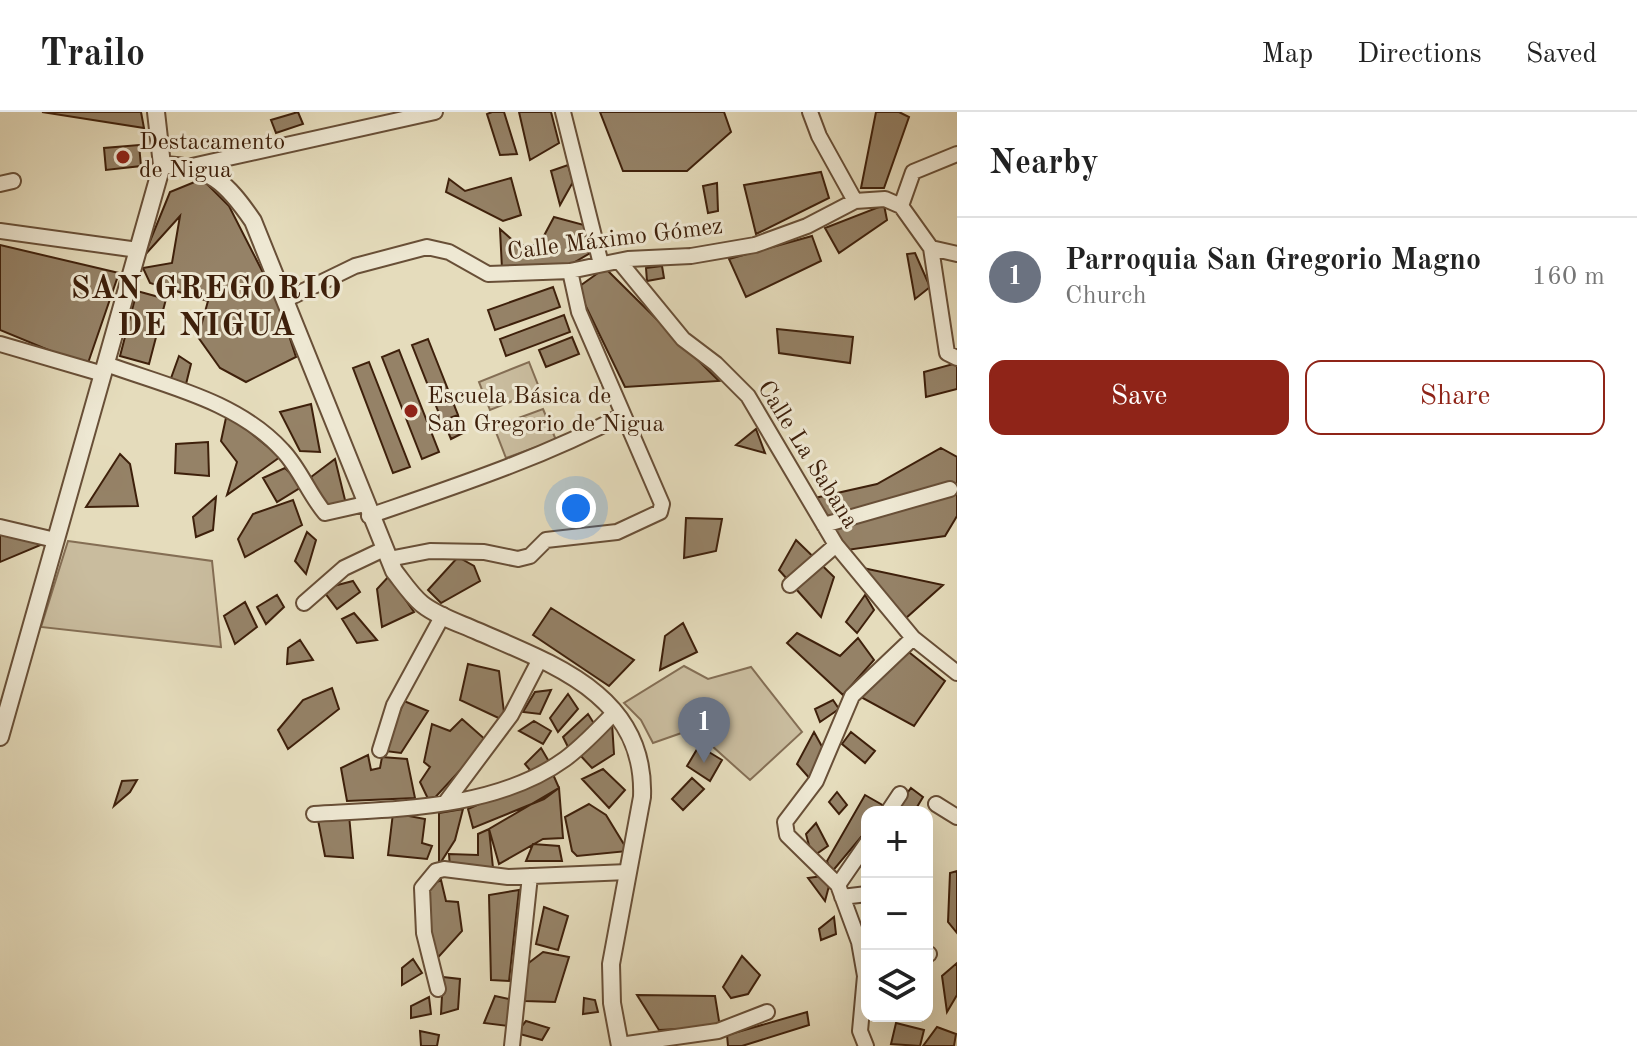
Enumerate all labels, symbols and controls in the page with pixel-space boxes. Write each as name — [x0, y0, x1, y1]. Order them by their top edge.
text: Trailo — [40, 36, 145, 74]
text: Map — [1261, 41, 1313, 69]
text: Directions — [1357, 41, 1482, 69]
text: Saved — [1526, 41, 1597, 69]
place label: Destacamento de Nigua — [139, 131, 285, 183]
text: Nearby — [989, 147, 1099, 181]
marker: Destacamento de Nigua — [114, 148, 132, 166]
street label: Calle Máximo Gómez — [506, 215, 724, 265]
text: Parroquia San Gregorio Magno — [1065, 246, 1481, 276]
text: 1 — [1007, 264, 1023, 290]
text: 160 m — [1532, 264, 1605, 290]
district label: SAN GREGORIO DE NIGUA — [70, 274, 344, 343]
text: Church — [1065, 283, 1147, 309]
button: Save — [989, 360, 1289, 435]
button: Share — [1305, 360, 1605, 435]
street label: Calle La Sabana — [752, 377, 862, 533]
place label: Escuela Básica de San Gregorio de Nigua — [427, 385, 664, 437]
marker: Escuela Básica de San Gregorio de Nigua — [402, 402, 420, 420]
your location — [556, 488, 596, 528]
pin: 1 — [678, 697, 730, 763]
map controls — [861, 806, 933, 1022]
button: + — [861, 806, 933, 878]
button: − — [861, 878, 933, 950]
button: layers — [861, 950, 933, 1022]

